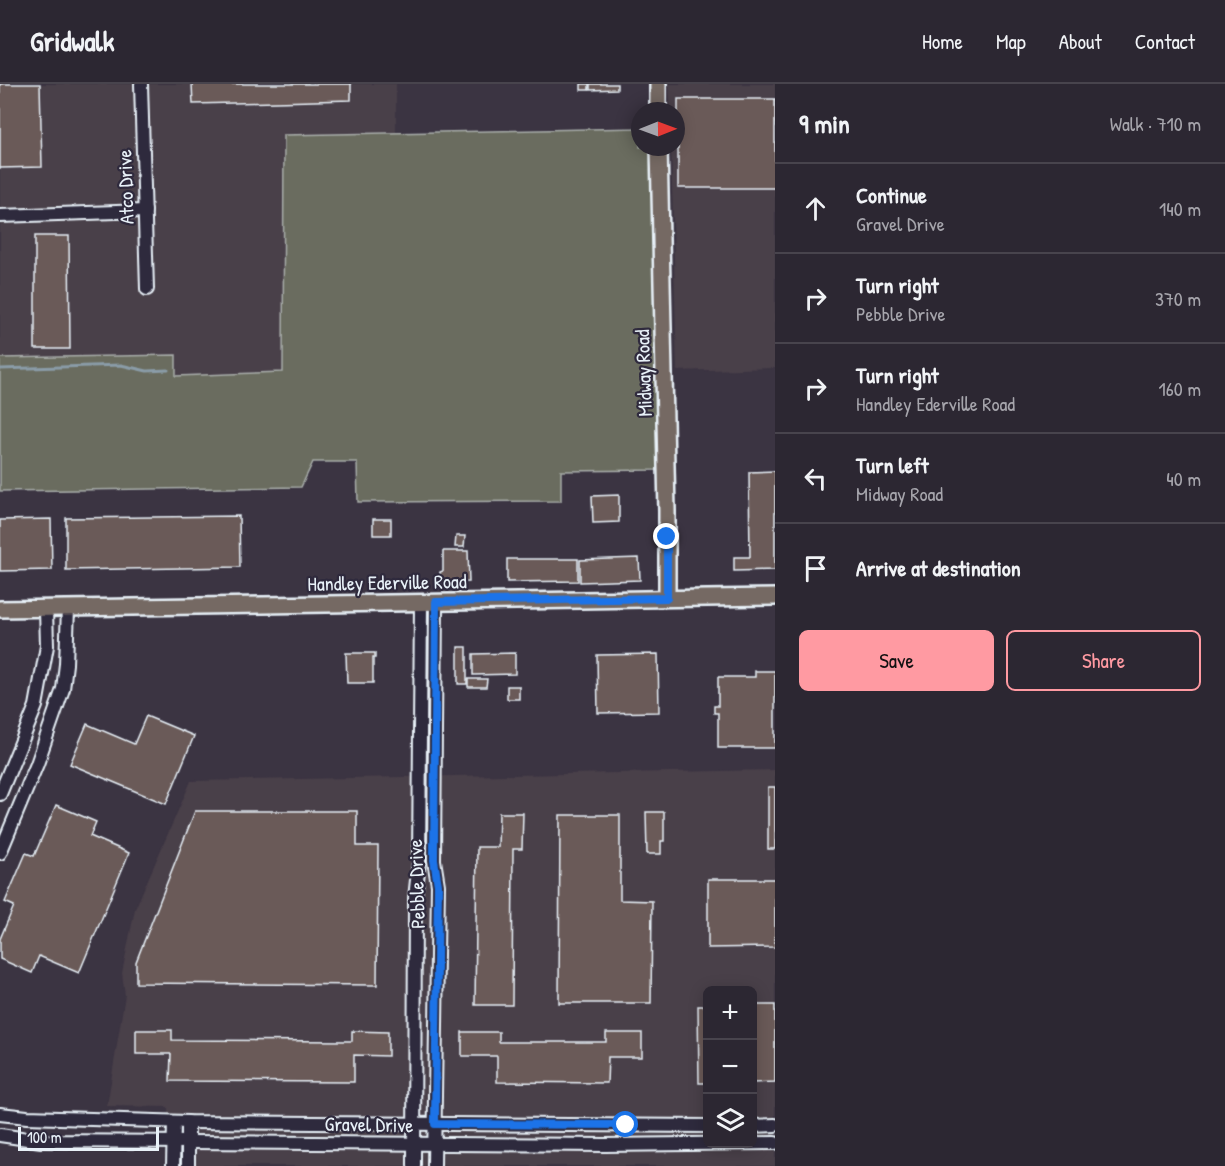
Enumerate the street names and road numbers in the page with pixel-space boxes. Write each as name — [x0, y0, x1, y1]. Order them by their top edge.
street label: Atco Drive — [110, 149, 140, 225]
street label: Midway Road — [628, 329, 658, 417]
street label: Handley Ederville Road — [307, 567, 467, 597]
street label: Pebble Drive — [401, 839, 431, 929]
street label: Gravel Drive — [324, 1110, 414, 1138]

